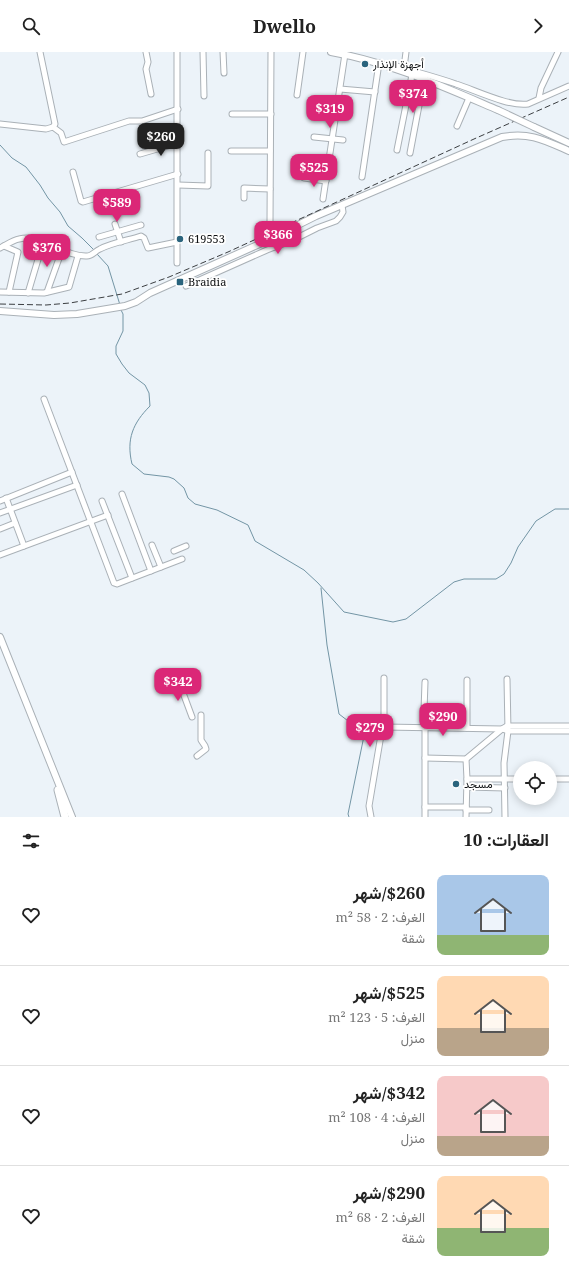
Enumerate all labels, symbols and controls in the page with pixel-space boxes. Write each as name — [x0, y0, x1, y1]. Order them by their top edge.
text: Dwello — [253, 14, 316, 38]
icon: search — [20, 15, 42, 37]
icon: forward — [527, 15, 549, 37]
place label: أجهزة الإنذار — [372, 56, 424, 71]
marker: أجهزة الإنذار — [360, 59, 370, 69]
pin: $374 — [389, 80, 437, 114]
text: $374 — [398, 84, 428, 102]
pin: $319 — [306, 95, 354, 129]
text: $319 — [315, 99, 345, 117]
pin: $260 — [137, 123, 185, 157]
text: $260 — [146, 127, 176, 145]
pin: $525 — [290, 154, 338, 188]
text: $525 — [299, 158, 329, 176]
pin: $589 — [93, 189, 141, 223]
text: $589 — [102, 193, 132, 211]
pin: $366 — [254, 221, 302, 255]
text: $366 — [263, 225, 293, 243]
place label: 619553 — [188, 231, 225, 246]
pin: $376 — [23, 234, 71, 268]
marker: 619553 — [175, 234, 185, 244]
text: $376 — [32, 238, 62, 256]
place label: Braidia — [188, 274, 226, 289]
marker: Braidia — [175, 277, 185, 287]
pin: $342 — [154, 668, 202, 702]
text: $342 — [163, 672, 193, 690]
pin: $290 — [419, 703, 467, 737]
text: $290 — [428, 707, 458, 725]
pin: $279 — [346, 714, 394, 748]
text: $279 — [355, 718, 385, 736]
map controls — [513, 761, 557, 805]
button: locate — [513, 761, 557, 805]
place label: مسجد — [464, 776, 493, 791]
marker: مسجد — [451, 779, 461, 789]
text: العقارات: 10 — [463, 828, 549, 851]
icon: filters — [20, 830, 42, 852]
text: $260/شهر — [353, 881, 425, 904]
icon: home — [469, 891, 517, 939]
icon: heart — [20, 904, 42, 926]
text: الغرف: 2 · 58 m² — [336, 908, 425, 926]
text: شقة — [402, 929, 425, 947]
text: $525/شهر — [353, 981, 425, 1004]
icon: home — [469, 992, 517, 1040]
icon: heart — [20, 1005, 42, 1027]
text: الغرف: 5 · 123 m² — [328, 1008, 425, 1026]
text: منزل — [401, 1029, 425, 1047]
text: $342/شهر — [353, 1081, 425, 1104]
icon: home — [469, 1092, 517, 1140]
icon: heart — [20, 1105, 42, 1127]
text: الغرف: 4 · 108 m² — [328, 1108, 425, 1126]
text: منزل — [401, 1129, 425, 1147]
text: $290/شهر — [353, 1181, 425, 1204]
icon: home — [469, 1192, 517, 1240]
icon: heart — [20, 1205, 42, 1227]
text: الغرف: 2 · 68 m² — [336, 1208, 425, 1226]
text: شقة — [402, 1229, 425, 1247]

